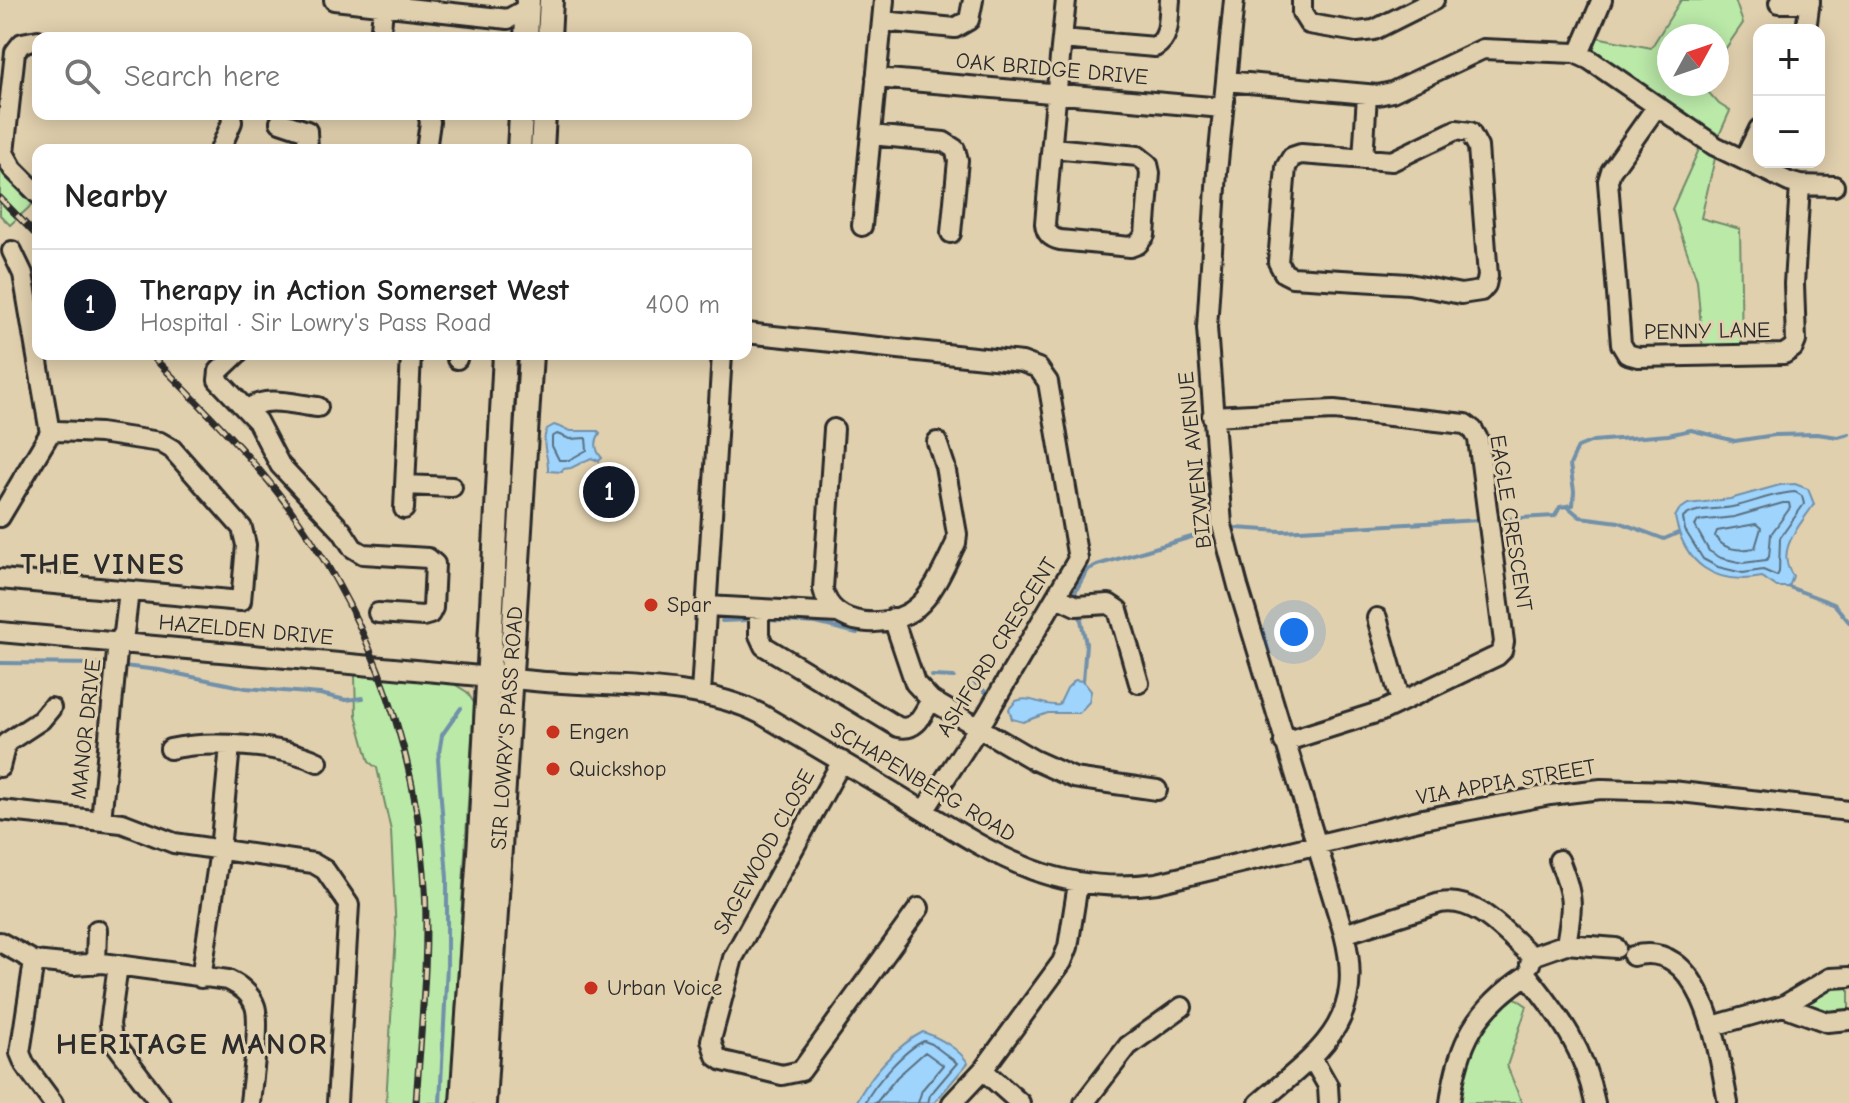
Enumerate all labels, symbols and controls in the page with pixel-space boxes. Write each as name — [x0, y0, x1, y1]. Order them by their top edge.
north arrow — [1657, 24, 1729, 96]
map controls — [1753, 24, 1825, 168]
button: + — [1753, 24, 1825, 96]
search box — [32, 32, 752, 120]
street label: OAK BRIDGE DRIVE — [955, 48, 1149, 90]
icon: search — [60, 54, 104, 98]
text: Search here — [124, 59, 280, 94]
button: − — [1753, 96, 1825, 168]
text: Nearby — [64, 176, 167, 216]
text: Therapy in Action Somerset West — [140, 273, 569, 308]
text: 1 — [85, 290, 95, 320]
text: 400 m — [646, 290, 720, 320]
text: Hospital · Sir Lowry's Pass Road — [140, 308, 491, 338]
street label: PENNY LANE — [1644, 317, 1770, 345]
street label: BIZWENI AVENUE — [1173, 370, 1217, 550]
street label: EAGLE CRESCENT — [1484, 433, 1538, 613]
pin: 1 — [583, 462, 635, 522]
district label: THE VINES — [20, 547, 186, 582]
street label: ASHFORD CRESCENT — [931, 552, 1063, 741]
place label: Spar — [667, 592, 711, 618]
marker: Spar — [642, 596, 660, 614]
street label: SIR LOWRY'S PASS ROAD — [486, 605, 528, 851]
street label: HAZELDEN DRIVE — [158, 609, 334, 651]
your location — [1274, 612, 1314, 652]
street label: MANOR DRIVE — [66, 658, 106, 800]
street label: SCHAPENBERG ROAD — [826, 716, 1020, 848]
place label: Engen — [569, 719, 629, 745]
marker: Engen — [544, 723, 562, 741]
street label: VIA APPIA STREET — [1414, 753, 1598, 811]
place label: Quickshop — [569, 756, 666, 782]
marker: Quickshop — [544, 760, 562, 778]
street label: SAGEWOOD CLOSE — [708, 765, 820, 939]
place label: Urban Voice — [607, 975, 722, 1001]
marker: Urban Voice — [582, 979, 600, 997]
district label: HERITAGE MANOR — [56, 1027, 328, 1062]

